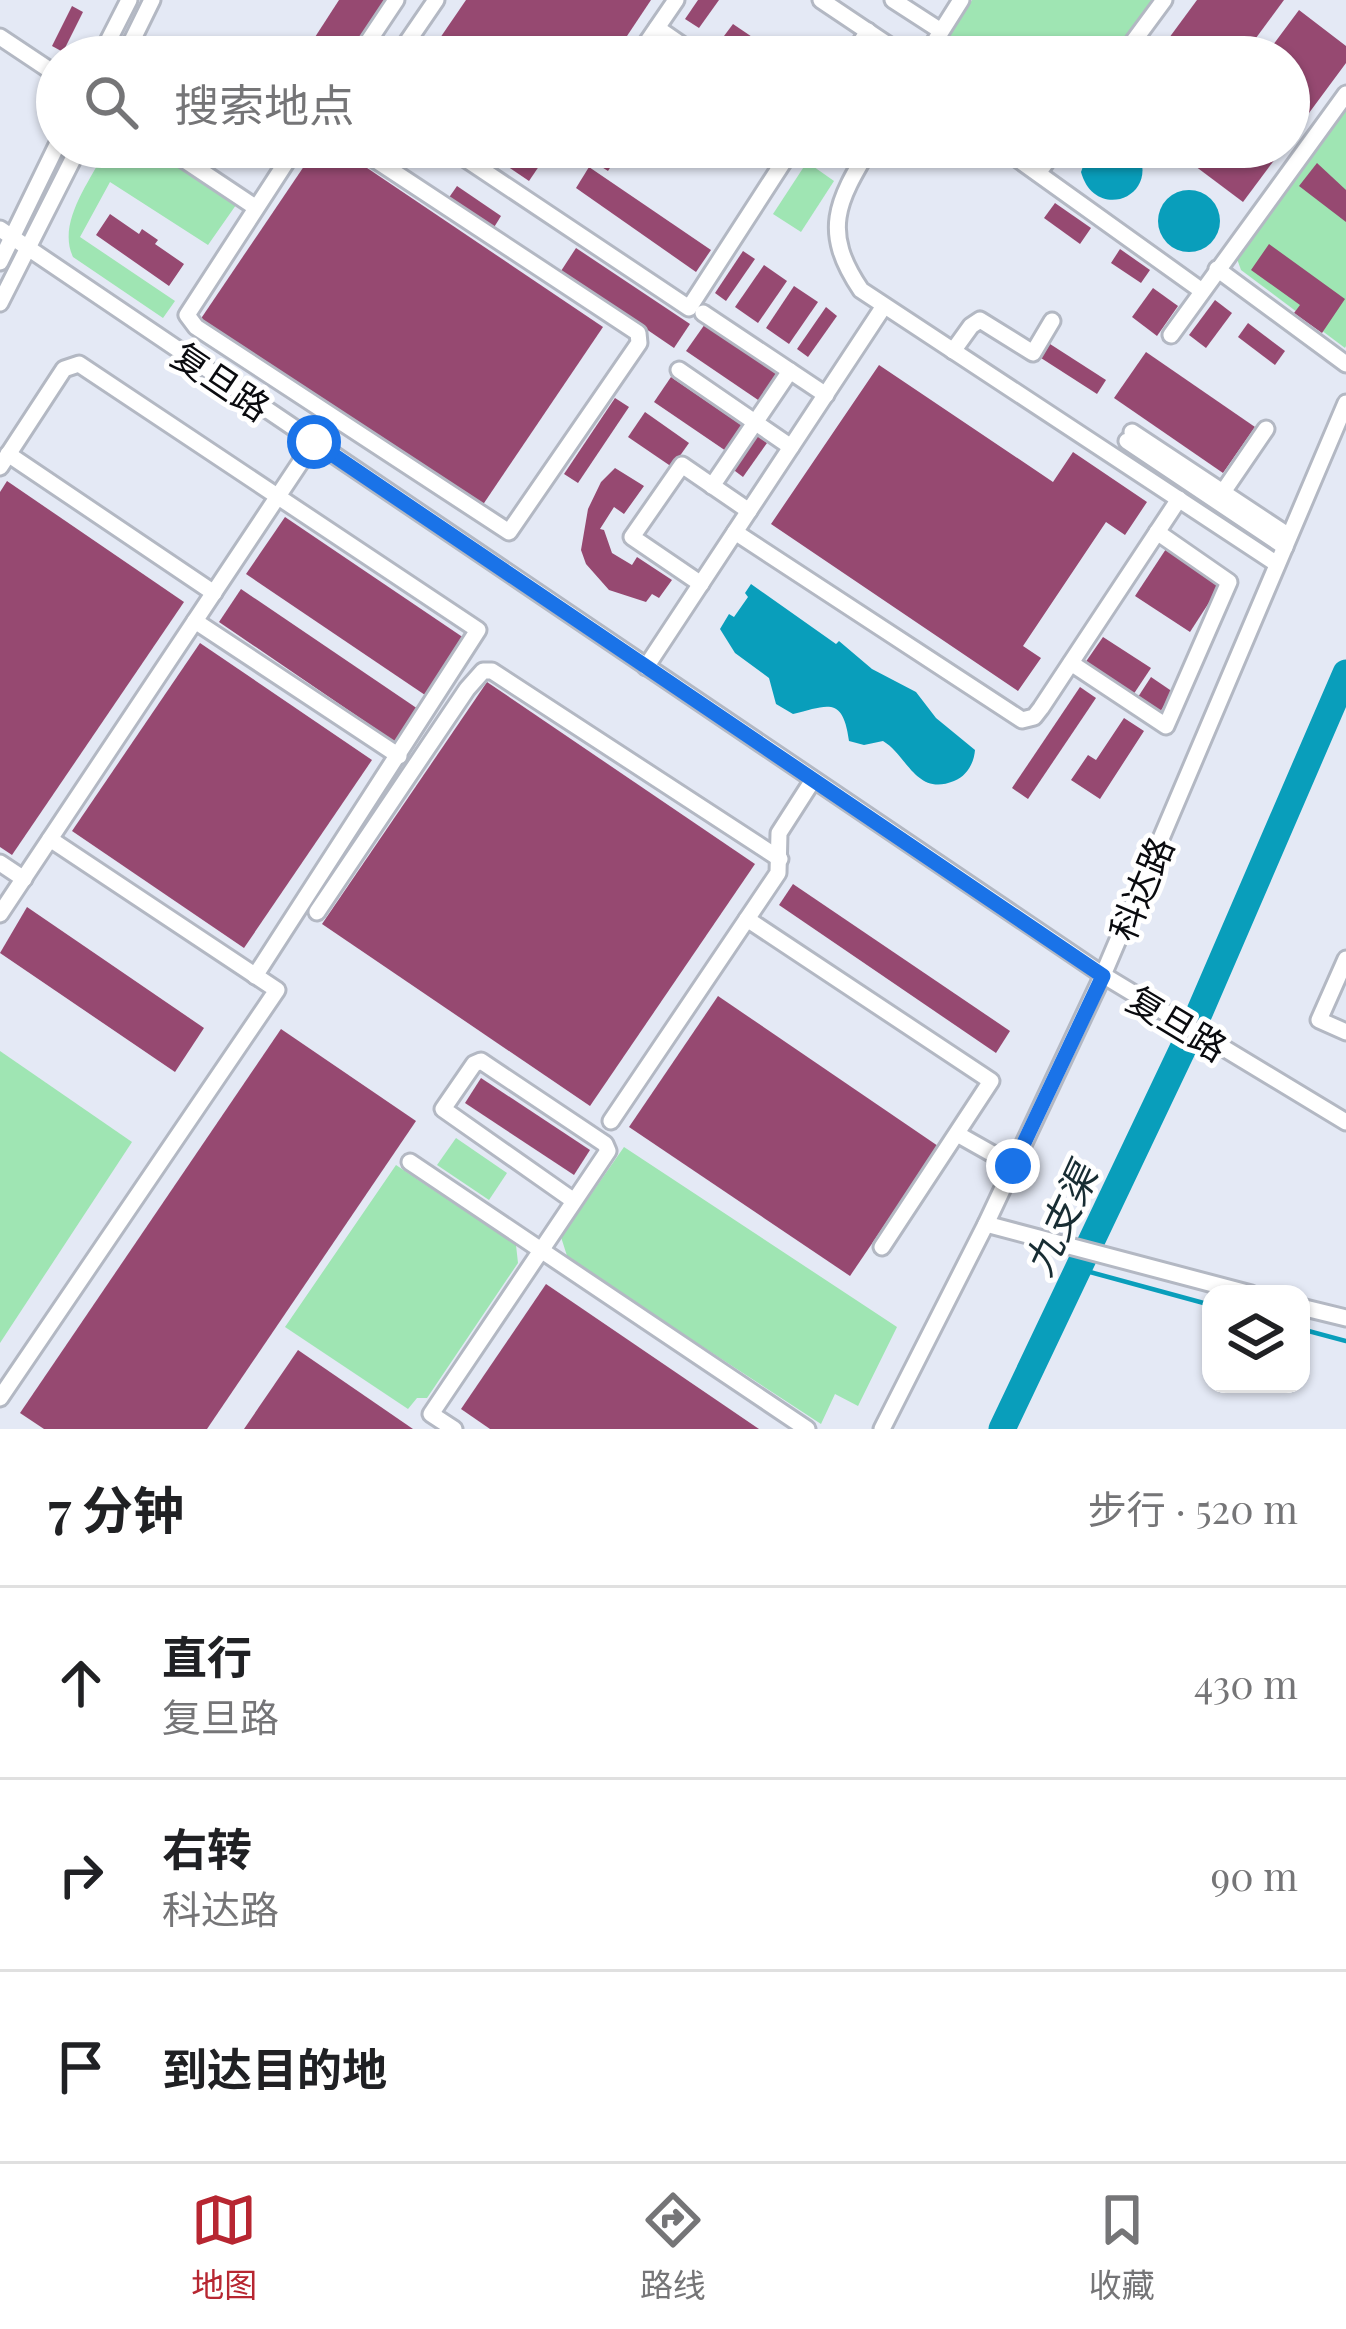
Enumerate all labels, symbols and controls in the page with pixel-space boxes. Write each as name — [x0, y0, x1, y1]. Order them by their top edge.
search box — [36, 36, 1310, 168]
icon: search — [78, 69, 144, 135]
text: 搜索地点 — [174, 73, 354, 133]
street label: 复旦路 — [164, 330, 280, 430]
route start — [287, 415, 341, 469]
street label: 科达路 — [1097, 829, 1183, 947]
street label: 复旦路 — [1119, 974, 1237, 1070]
route end — [986, 1139, 1040, 1193]
water label: 九支渠 — [1011, 1150, 1109, 1283]
map controls — [1202, 1285, 1310, 1393]
button: layers — [1202, 1285, 1310, 1393]
text: 7 分钟 — [48, 1474, 184, 1542]
text: 步行 · 520 m — [1088, 1482, 1298, 1534]
text: 直行 — [162, 1625, 252, 1685]
icon: ahead — [48, 1650, 114, 1716]
text: 430 m — [1194, 1657, 1298, 1709]
text: 复旦路 — [162, 1690, 279, 1742]
text: 右转 — [162, 1817, 252, 1877]
icon: right — [48, 1842, 114, 1908]
text: 90 m — [1210, 1849, 1298, 1901]
text: 科达路 — [162, 1882, 279, 1934]
icon: arrive — [48, 2034, 114, 2100]
text: 到达目的地 — [162, 2037, 387, 2097]
tab: 地图 — [191, 2187, 257, 2307]
tab: 路线 — [640, 2187, 706, 2307]
tab: 收藏 — [1089, 2187, 1155, 2307]

